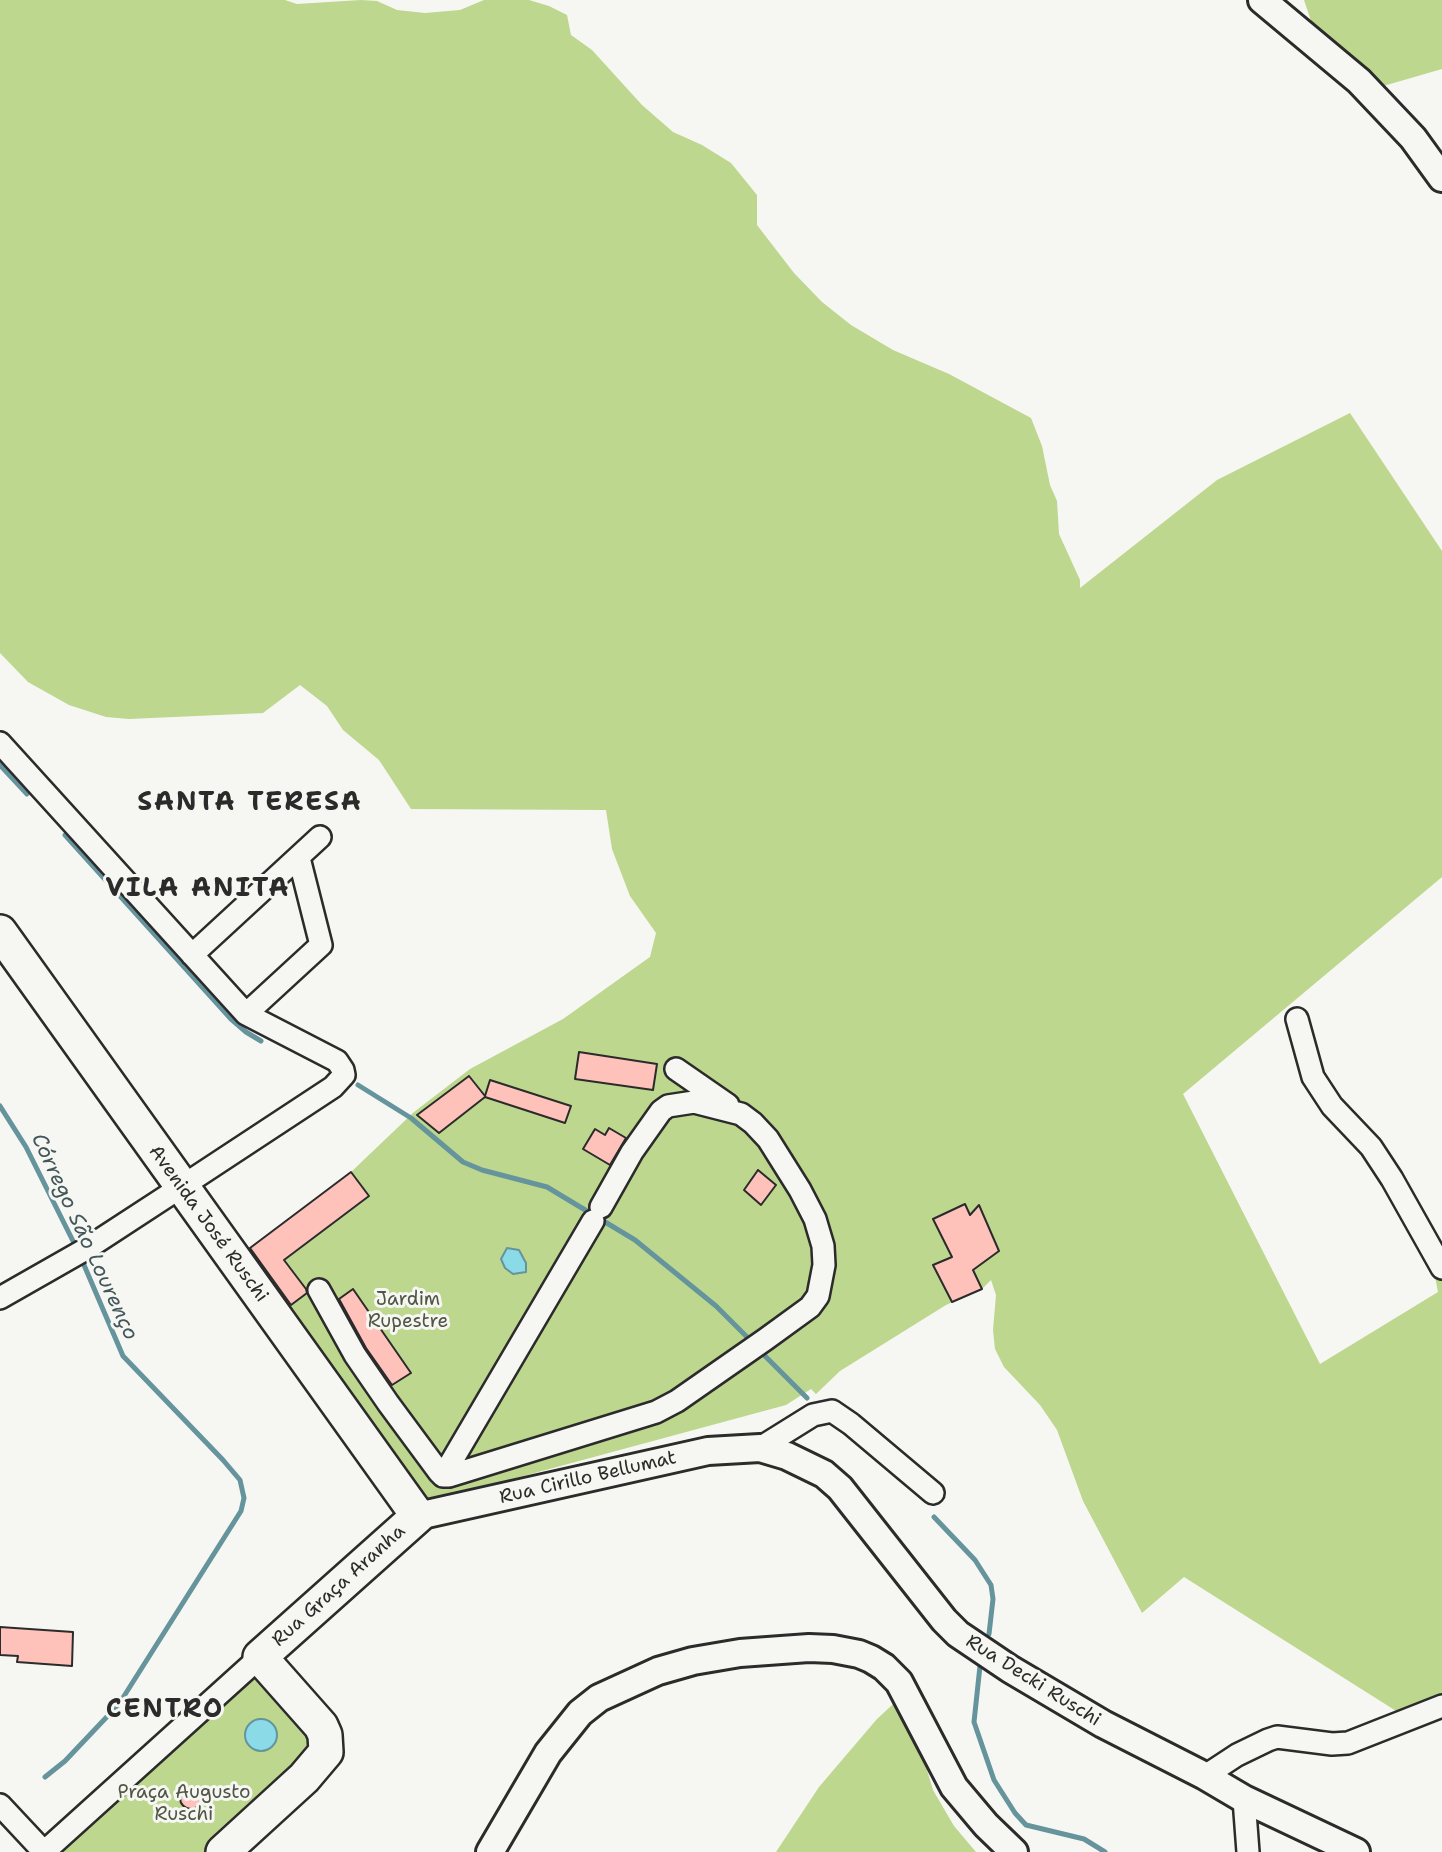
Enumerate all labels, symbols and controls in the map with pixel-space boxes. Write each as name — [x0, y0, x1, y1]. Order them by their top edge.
district label: SANTA TERESA — [139, 787, 361, 819]
district label: VILA ANITA — [107, 873, 289, 905]
water label: Córrego São Lourenço — [25, 1130, 143, 1344]
street label: Avenida José Ruschi — [143, 1141, 273, 1307]
park label: Jardim Rupestre — [368, 1289, 448, 1333]
street label: Rua Cirillo Bellumat — [497, 1447, 679, 1509]
street label: Rua Graça Aranha — [268, 1520, 410, 1652]
street label: Rua Decki Ruschi — [961, 1630, 1105, 1732]
district label: CENTRO — [106, 1694, 224, 1726]
park label: Praça Augusto Ruschi — [118, 1782, 250, 1826]

